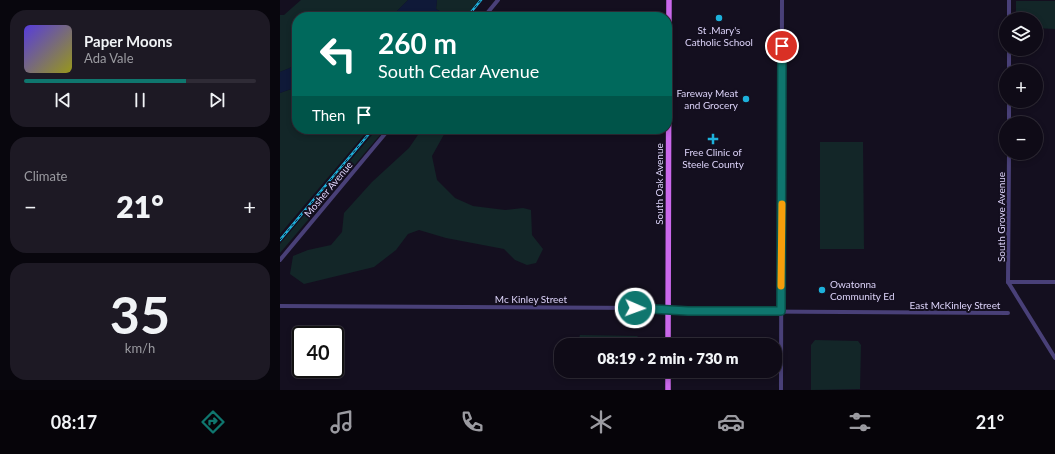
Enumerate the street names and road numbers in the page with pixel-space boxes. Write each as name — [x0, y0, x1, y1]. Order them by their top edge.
street label: South Oak Avenue — [653, 143, 665, 225]
street label: Mosher Avenue — [301, 159, 355, 219]
street label: South Grove Avenue — [995, 172, 1007, 262]
street label: Mc Kinley Street — [495, 293, 568, 305]
street label: East McKinley Street — [910, 299, 1001, 311]

